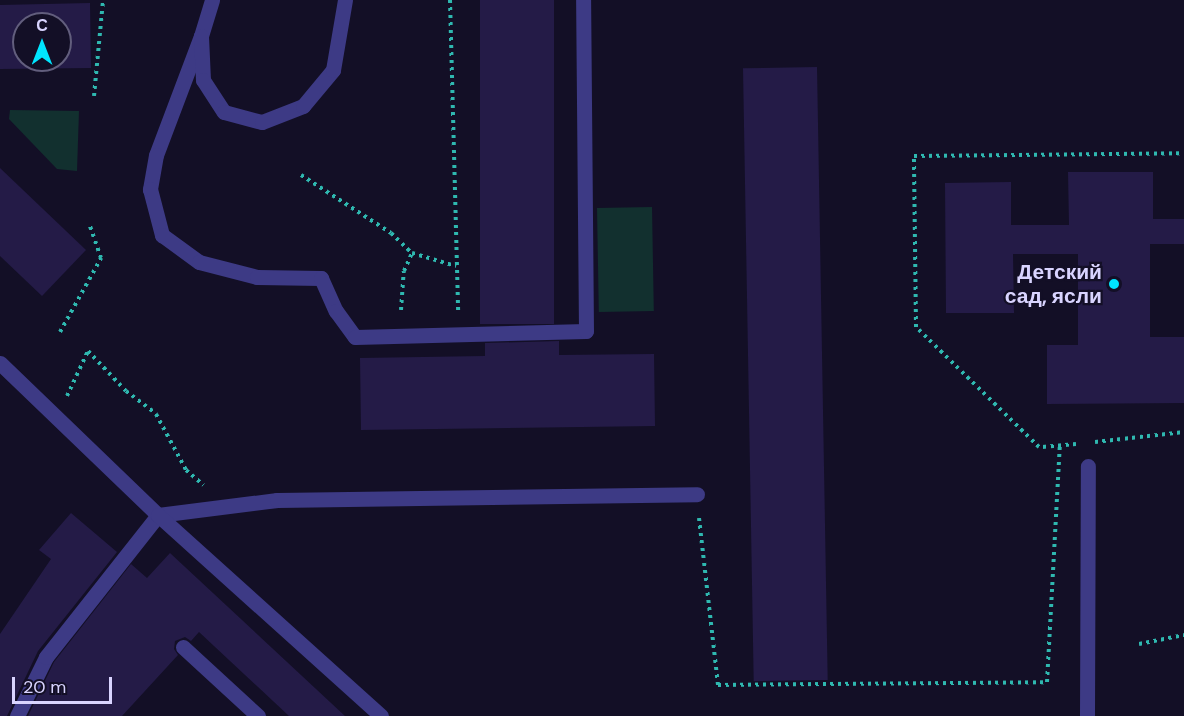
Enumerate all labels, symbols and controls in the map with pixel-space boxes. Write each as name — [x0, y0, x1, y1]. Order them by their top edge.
north arrow — [12, 12, 72, 72]
text: С — [36, 15, 48, 36]
place label: Детский сад, ясли — [1005, 259, 1102, 309]
marker: Детский сад, ясли — [1107, 277, 1121, 291]
scale bar — [15, 665, 116, 703]
text: 20 m — [23, 675, 66, 699]

